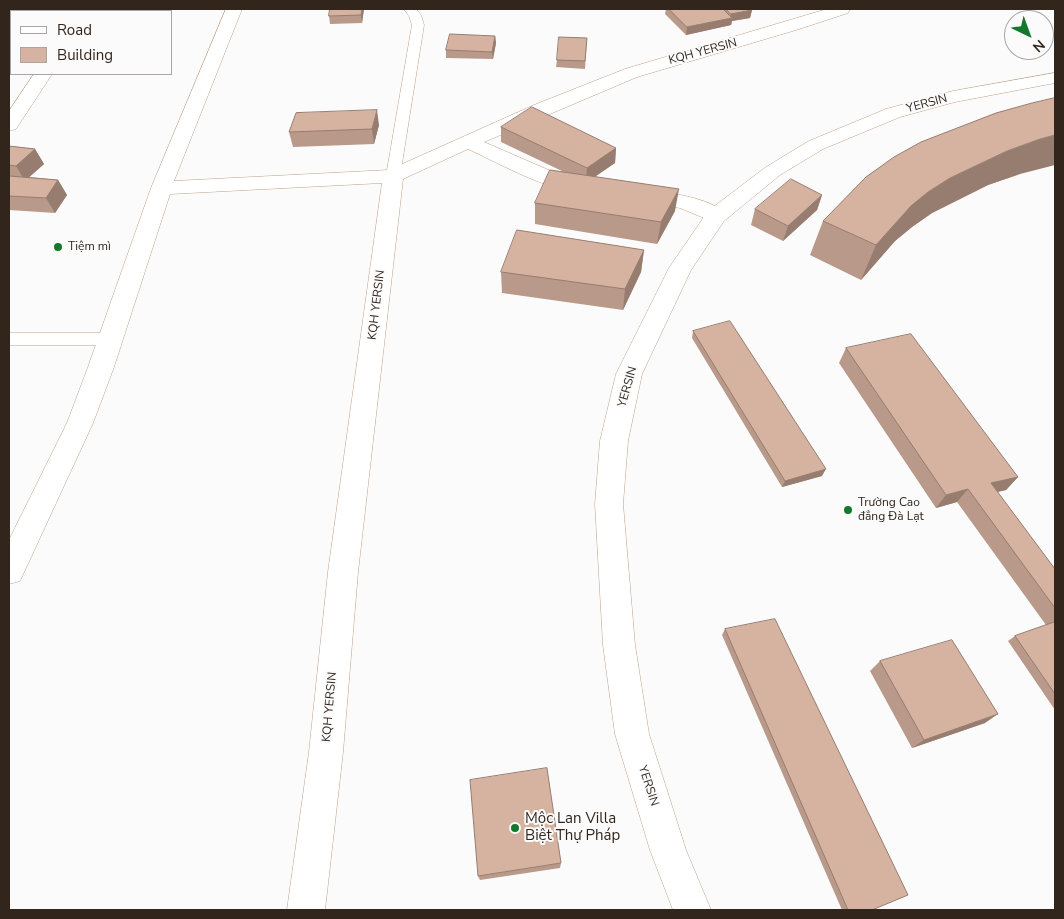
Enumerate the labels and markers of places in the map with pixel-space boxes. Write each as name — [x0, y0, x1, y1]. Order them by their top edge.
place label: Tiệm mì — [68, 240, 111, 254]
marker: Tiệm mì — [52, 241, 64, 253]
place label: Trường Cao đẳng Đà Lạt — [858, 496, 924, 524]
marker: Trường Cao đẳng Đà Lạt — [842, 504, 854, 516]
place label: Mộc Lan Villa Biệt Thự Pháp — [525, 810, 620, 845]
marker: Mộc Lan Villa Biệt Thự Pháp — [509, 822, 521, 834]

